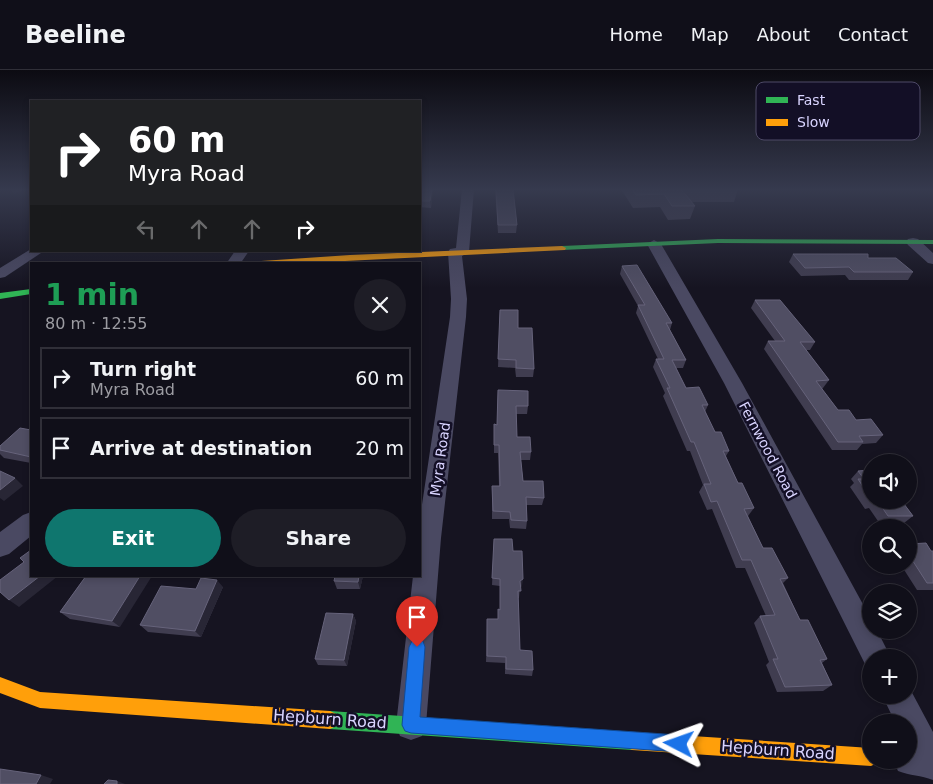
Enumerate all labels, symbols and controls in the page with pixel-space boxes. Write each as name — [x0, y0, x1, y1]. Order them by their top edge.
text: Beeline — [25, 21, 126, 49]
text: Home — [610, 24, 663, 45]
text: Map — [691, 24, 729, 45]
text: About — [757, 24, 810, 45]
text: Contact — [838, 24, 908, 45]
legend — [756, 82, 920, 140]
text: Fast — [797, 92, 826, 108]
text: Slow — [797, 114, 830, 130]
icon: right — [45, 120, 110, 185]
text: 60 m — [128, 120, 225, 160]
text: Myra Road — [128, 161, 245, 186]
icon: left — [132, 215, 160, 243]
icon: ahead — [185, 215, 213, 243]
icon: ahead — [238, 215, 266, 243]
icon: right — [291, 215, 319, 243]
text: 1 min — [45, 277, 139, 312]
button: close — [354, 279, 406, 331]
text: 80 m · 12:55 — [45, 314, 147, 333]
text: Turn right — [90, 358, 196, 380]
icon: right — [47, 364, 75, 392]
text: 60 m — [355, 367, 404, 389]
text: Myra Road — [90, 380, 175, 399]
street label: Fernwood Road — [736, 399, 800, 501]
street label: Myra Road — [427, 421, 453, 497]
icon: arrive — [47, 434, 75, 462]
text: Arrive at destination — [90, 437, 312, 459]
text: 20 m — [355, 437, 404, 459]
map controls — [862, 454, 917, 769]
button: sound — [862, 454, 917, 509]
button: Exit — [45, 509, 221, 567]
button: Share — [231, 509, 406, 567]
button: search — [862, 519, 917, 574]
button: layers — [862, 584, 917, 639]
pin — [396, 596, 438, 647]
icon: arrive — [403, 603, 431, 631]
button: + — [862, 649, 917, 704]
street label: Hepburn Road — [272, 706, 388, 732]
button: − — [862, 714, 917, 769]
position arrow — [652, 717, 704, 769]
street label: Hepburn Road — [720, 737, 836, 763]

